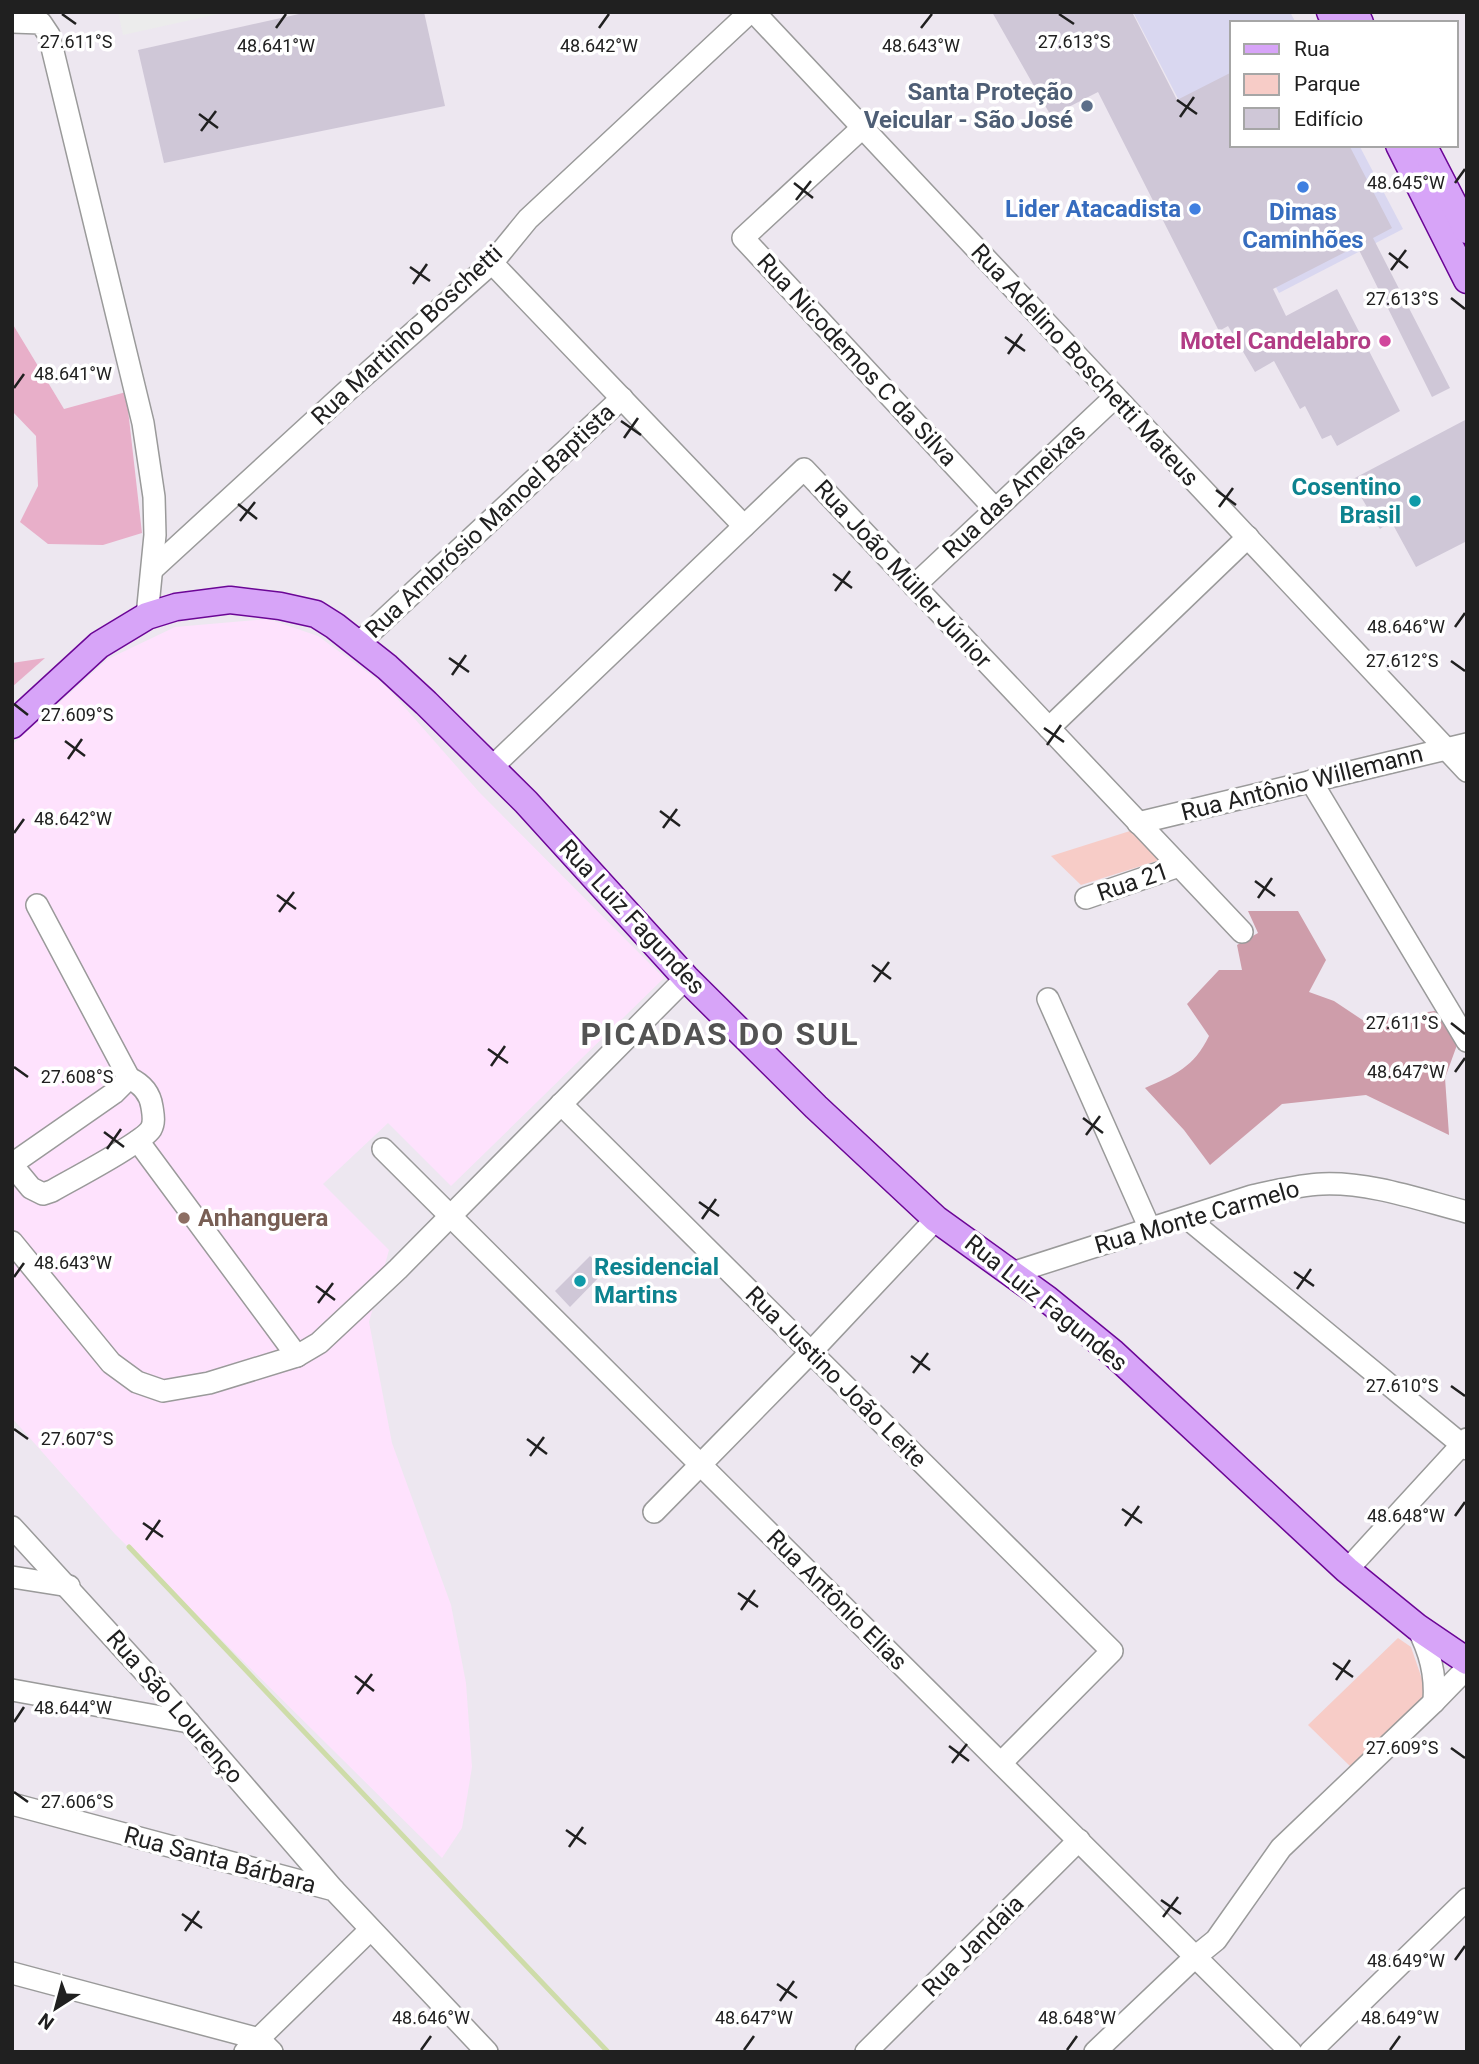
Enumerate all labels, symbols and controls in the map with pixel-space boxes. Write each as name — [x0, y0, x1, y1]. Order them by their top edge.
legend — [1230, 21, 1458, 147]
text: 27.611°S — [40, 31, 113, 52]
text: 27.613°S — [1038, 31, 1111, 52]
text: 48.641°W — [237, 35, 315, 56]
text: 48.642°W — [560, 35, 638, 56]
text: 48.643°W — [882, 35, 960, 56]
text: Rua — [1294, 37, 1330, 61]
text: Parque — [1294, 72, 1360, 96]
place label: Santa Proteção Veicular - São José — [864, 78, 1073, 134]
marker: Santa Proteção Veicular - São José — [1079, 98, 1095, 114]
text: Edifício — [1294, 107, 1363, 131]
text: 48.645°W — [1367, 172, 1445, 193]
marker: Dimas Caminhões — [1295, 179, 1311, 195]
place label: Lider Atacadista — [1005, 195, 1181, 223]
place label: Dimas Caminhões — [1242, 198, 1364, 254]
marker: Lider Atacadista — [1187, 201, 1203, 217]
street label: Rua Adelino Boschetti Mateus — [965, 238, 1205, 492]
street label: Rua Martinho Boschetti — [306, 239, 508, 431]
street label: Rua Nicodemos C da Silva — [751, 248, 963, 472]
text: 27.613°S — [1366, 288, 1439, 309]
place label: Motel Candelabro — [1180, 327, 1371, 355]
marker: Motel Candelabro — [1377, 333, 1393, 349]
text: 48.641°W — [34, 363, 112, 384]
street label: Rua Ambrósio Manoel Baptista — [360, 398, 620, 644]
street label: Rua das Ameixas — [937, 418, 1091, 564]
place label: Cosentino Brasil — [1292, 473, 1401, 529]
street label: Rua João Müller Júnior — [809, 474, 997, 674]
marker: Cosentino Brasil — [1407, 493, 1423, 509]
text: 48.646°W — [1367, 616, 1445, 637]
text: 27.612°S — [1366, 650, 1439, 671]
text: 27.609°S — [41, 704, 114, 725]
street label: Rua Antônio Willemann — [1178, 739, 1426, 827]
text: 48.642°W — [34, 808, 112, 829]
street label: Rua Luiz Fagundes — [553, 834, 711, 1000]
street label: Rua 21 — [1093, 857, 1173, 907]
text: 27.611°S — [1366, 1012, 1439, 1033]
district label: PICADAS DO SUL — [581, 1015, 859, 1053]
text: 48.647°W — [1367, 1061, 1445, 1082]
text: 27.608°S — [41, 1066, 114, 1087]
street label: Rua Monte Carmelo — [1091, 1174, 1303, 1260]
place label: Anhanguera — [198, 1204, 328, 1232]
marker: Anhanguera — [176, 1210, 192, 1226]
street label: Rua Luiz Fagundes — [959, 1229, 1133, 1377]
text: 48.643°W — [34, 1252, 112, 1273]
place label: Residencial Martins — [594, 1253, 719, 1309]
marker: Residencial Martins — [572, 1273, 588, 1289]
street label: Rua Justino João Leite — [740, 1281, 932, 1473]
text: 27.610°S — [1366, 1375, 1439, 1396]
text: 27.607°S — [41, 1428, 114, 1449]
text: 48.648°W — [1367, 1505, 1445, 1526]
street label: Rua Antônio Elias — [761, 1524, 913, 1676]
street label: Rua São Lourenço — [101, 1625, 249, 1789]
text: 48.644°W — [34, 1697, 112, 1718]
text: 27.609°S — [1366, 1737, 1439, 1758]
text: 27.606°S — [41, 1791, 114, 1812]
street label: Rua Santa Bárbara — [121, 1821, 319, 1899]
street label: Rua Jandaia — [916, 1889, 1030, 2003]
text: 48.649°W — [1367, 1950, 1445, 1971]
north arrow — [21, 1973, 91, 2043]
text: 48.646°W — [392, 2007, 470, 2028]
text: 48.647°W — [715, 2007, 793, 2028]
text: 48.648°W — [1038, 2007, 1116, 2028]
text: 48.649°W — [1361, 2007, 1439, 2028]
text: N — [34, 2008, 58, 2035]

